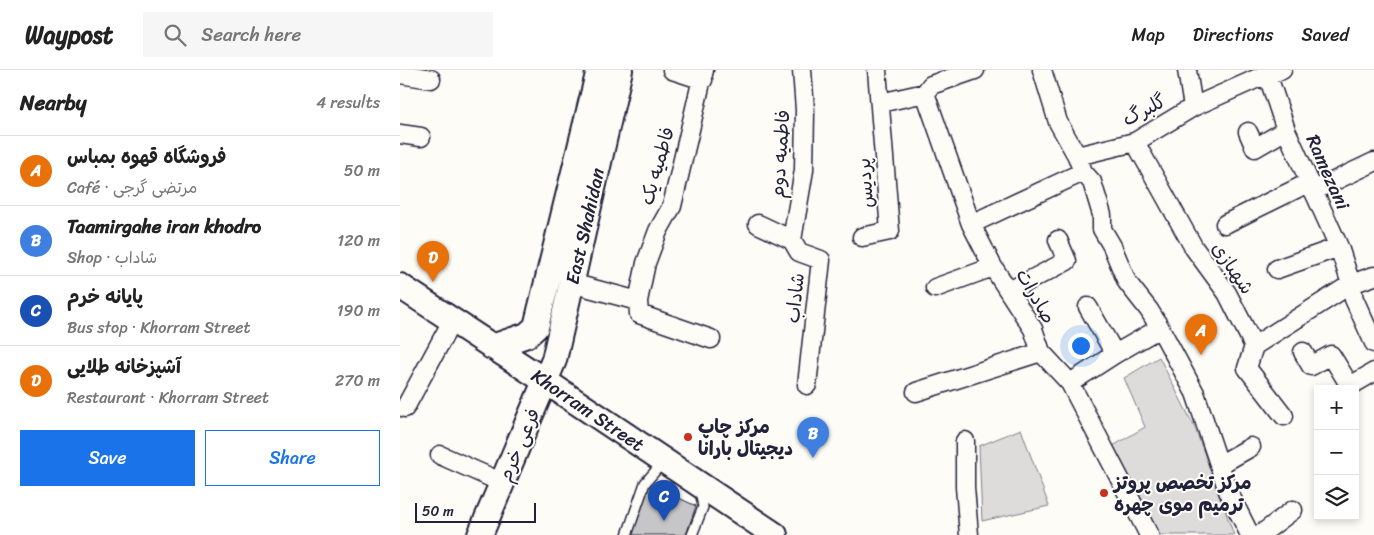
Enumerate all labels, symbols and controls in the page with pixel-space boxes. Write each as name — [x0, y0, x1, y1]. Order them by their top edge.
search box — [143, 12, 493, 57]
text: Waypost — [25, 14, 113, 56]
text: Search here — [201, 18, 301, 51]
text: Map — [1132, 19, 1165, 51]
text: Directions — [1193, 19, 1274, 51]
text: Saved — [1302, 19, 1349, 51]
icon: search — [161, 21, 189, 49]
text: Nearby — [20, 84, 86, 122]
street label: گلبرگ — [1116, 85, 1172, 135]
text: 4 results — [316, 88, 380, 117]
street label: فاطمیه دوم — [760, 109, 800, 199]
street label: فاطمیه یک — [630, 123, 684, 209]
street label: Ramezani — [1297, 129, 1360, 216]
text: فروشگاه قهوه بمباس — [67, 140, 226, 173]
text: A — [31, 156, 41, 185]
text: 50 m — [344, 156, 380, 185]
street label: پردیس — [847, 157, 883, 209]
street label: East Shahidan — [556, 165, 614, 287]
text: Café · مرتضی گرجی — [67, 173, 197, 202]
text: Taamirgahe iran khodro — [67, 210, 261, 243]
text: B — [31, 226, 41, 255]
text: 120 m — [337, 226, 380, 255]
street label: شهبازی — [1203, 235, 1263, 301]
pin: D — [417, 241, 449, 282]
text: Shop · شاداب — [67, 243, 157, 272]
street label: صادرات — [1007, 262, 1065, 330]
street label: شاداب — [776, 271, 814, 325]
text: پایانه خرم — [67, 280, 143, 313]
text: C — [31, 296, 41, 325]
text: 190 m — [337, 296, 380, 325]
text: Bus stop · Khorram Street — [67, 313, 251, 342]
pin: A — [1185, 314, 1217, 355]
your location — [1068, 333, 1094, 359]
text: آشپزخانه طلایی — [67, 350, 181, 383]
street label: Khorram Street — [524, 360, 652, 460]
text: D — [31, 366, 41, 395]
text: 270 m — [335, 366, 380, 395]
text: Restaurant · Khorram Street — [67, 383, 269, 412]
map controls — [1314, 385, 1359, 520]
button: + — [1314, 385, 1359, 430]
street label: فرعی خرم — [489, 403, 549, 487]
place label: مرکز چاپ دیجیتال بارانا — [698, 410, 793, 465]
pin: B — [797, 417, 829, 458]
button: Save — [20, 430, 195, 486]
button: Share — [205, 430, 380, 486]
button: − — [1314, 430, 1359, 475]
marker: مرکز چاپ دیجیتال بارانا — [682, 431, 694, 443]
place label: مرکز تخصص پروتز ترمیم موی چهره — [1112, 466, 1252, 521]
button: layers — [1314, 475, 1359, 520]
pin: C — [648, 480, 680, 521]
marker: مرکز تخصص پروتز ترمیم موی چهره — [1098, 487, 1110, 499]
text: 50 m — [422, 499, 454, 524]
scale bar — [415, 500, 536, 523]

